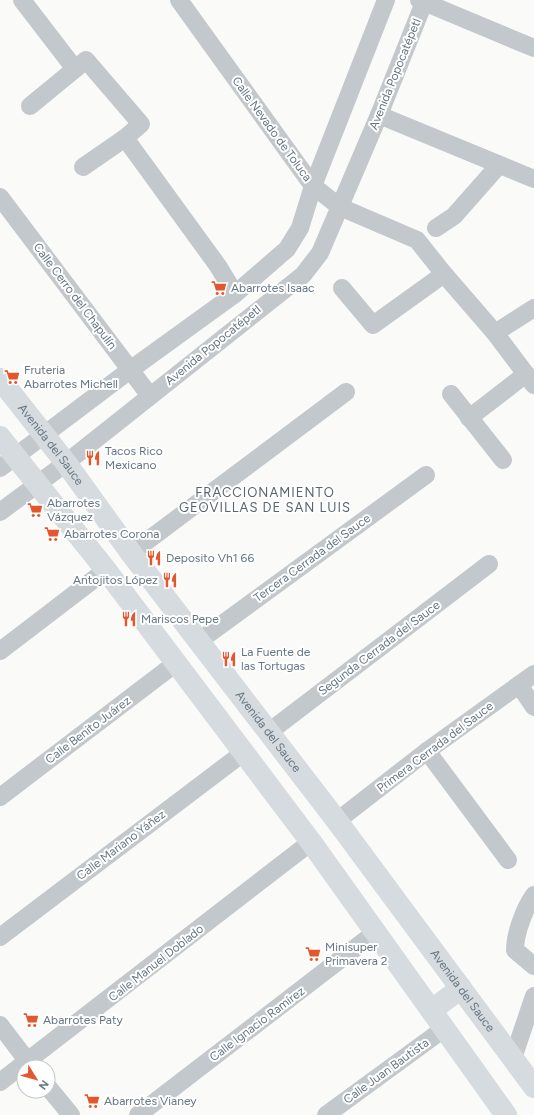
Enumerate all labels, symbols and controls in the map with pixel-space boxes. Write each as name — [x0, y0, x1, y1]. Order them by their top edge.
street label: Avenida Popocatépetl — [366, 16, 424, 132]
street label: Calle Nevado de Toluca — [229, 74, 315, 184]
street label: Calle Cerro del Chapulín — [30, 240, 120, 352]
supermarket icon: Abarrotes Isaac — [210, 279, 228, 297]
place label: Abarrotes Isaac — [231, 281, 315, 295]
street label: Avenida Popocatépetl — [163, 302, 263, 388]
place label: Fruteria Abarrotes Michell — [24, 363, 118, 391]
supermarket icon: Fruteria Abarrotes Michell — [3, 368, 21, 386]
street label: Avenida del Sauce — [15, 401, 87, 488]
place label: Tacos Rico Mexicano — [105, 444, 163, 472]
restaurant icon: Tacos Rico Mexicano — [84, 449, 102, 467]
district label: FRACCIONAMIENTO GEOVILLAS DE SAN LUIS — [179, 485, 351, 515]
place label: Abarrotes Vázquez — [47, 496, 100, 524]
supermarket icon: Abarrotes Vázquez — [26, 501, 44, 519]
street label: Tercera Cerrada del Sauce — [251, 511, 373, 605]
supermarket icon: Abarrotes Corona — [43, 525, 61, 543]
place label: Abarrotes Corona — [64, 527, 159, 541]
restaurant icon: Deposito Vh1 66 — [145, 549, 163, 567]
place label: Deposito Vh1 66 — [166, 551, 254, 565]
restaurant icon: Antojitos López — [161, 571, 179, 589]
place label: Antojitos López — [73, 573, 158, 587]
street label: Segunda Cerrada del Sauce — [316, 597, 443, 698]
restaurant icon: Mariscos Pepe — [120, 610, 138, 628]
place label: Mariscos Pepe — [141, 612, 219, 626]
place label: La Fuente de las Tortugas — [241, 645, 311, 673]
restaurant icon: La Fuente de las Tortugas — [220, 650, 238, 668]
street label: Avenida del Sauce — [233, 688, 304, 775]
street label: Calle Benito Juárez — [43, 693, 133, 767]
street label: Primera Cerrada del Sauce — [374, 699, 496, 795]
street label: Calle Mariano Yáñez — [74, 807, 168, 883]
street label: Calle Manuel Doblado — [106, 922, 206, 1004]
place label: Minisuper Primavera 2 — [325, 940, 387, 968]
supermarket icon: Minisuper Primavera 2 — [304, 945, 322, 963]
street label: Avenida del Sauce — [428, 947, 498, 1035]
street label: Calle Ignacio Ramírez — [207, 984, 307, 1064]
supermarket icon: Abarrotes Paty — [22, 1011, 40, 1029]
place label: Abarrotes Paty — [43, 1013, 123, 1027]
street label: Calle Juan Bautista — [341, 1035, 431, 1107]
north arrow — [16, 1059, 56, 1099]
text: N — [36, 1077, 51, 1092]
supermarket icon: Abarrotes Vianey — [83, 1092, 101, 1110]
place label: Abarrotes Vianey — [104, 1094, 197, 1108]

